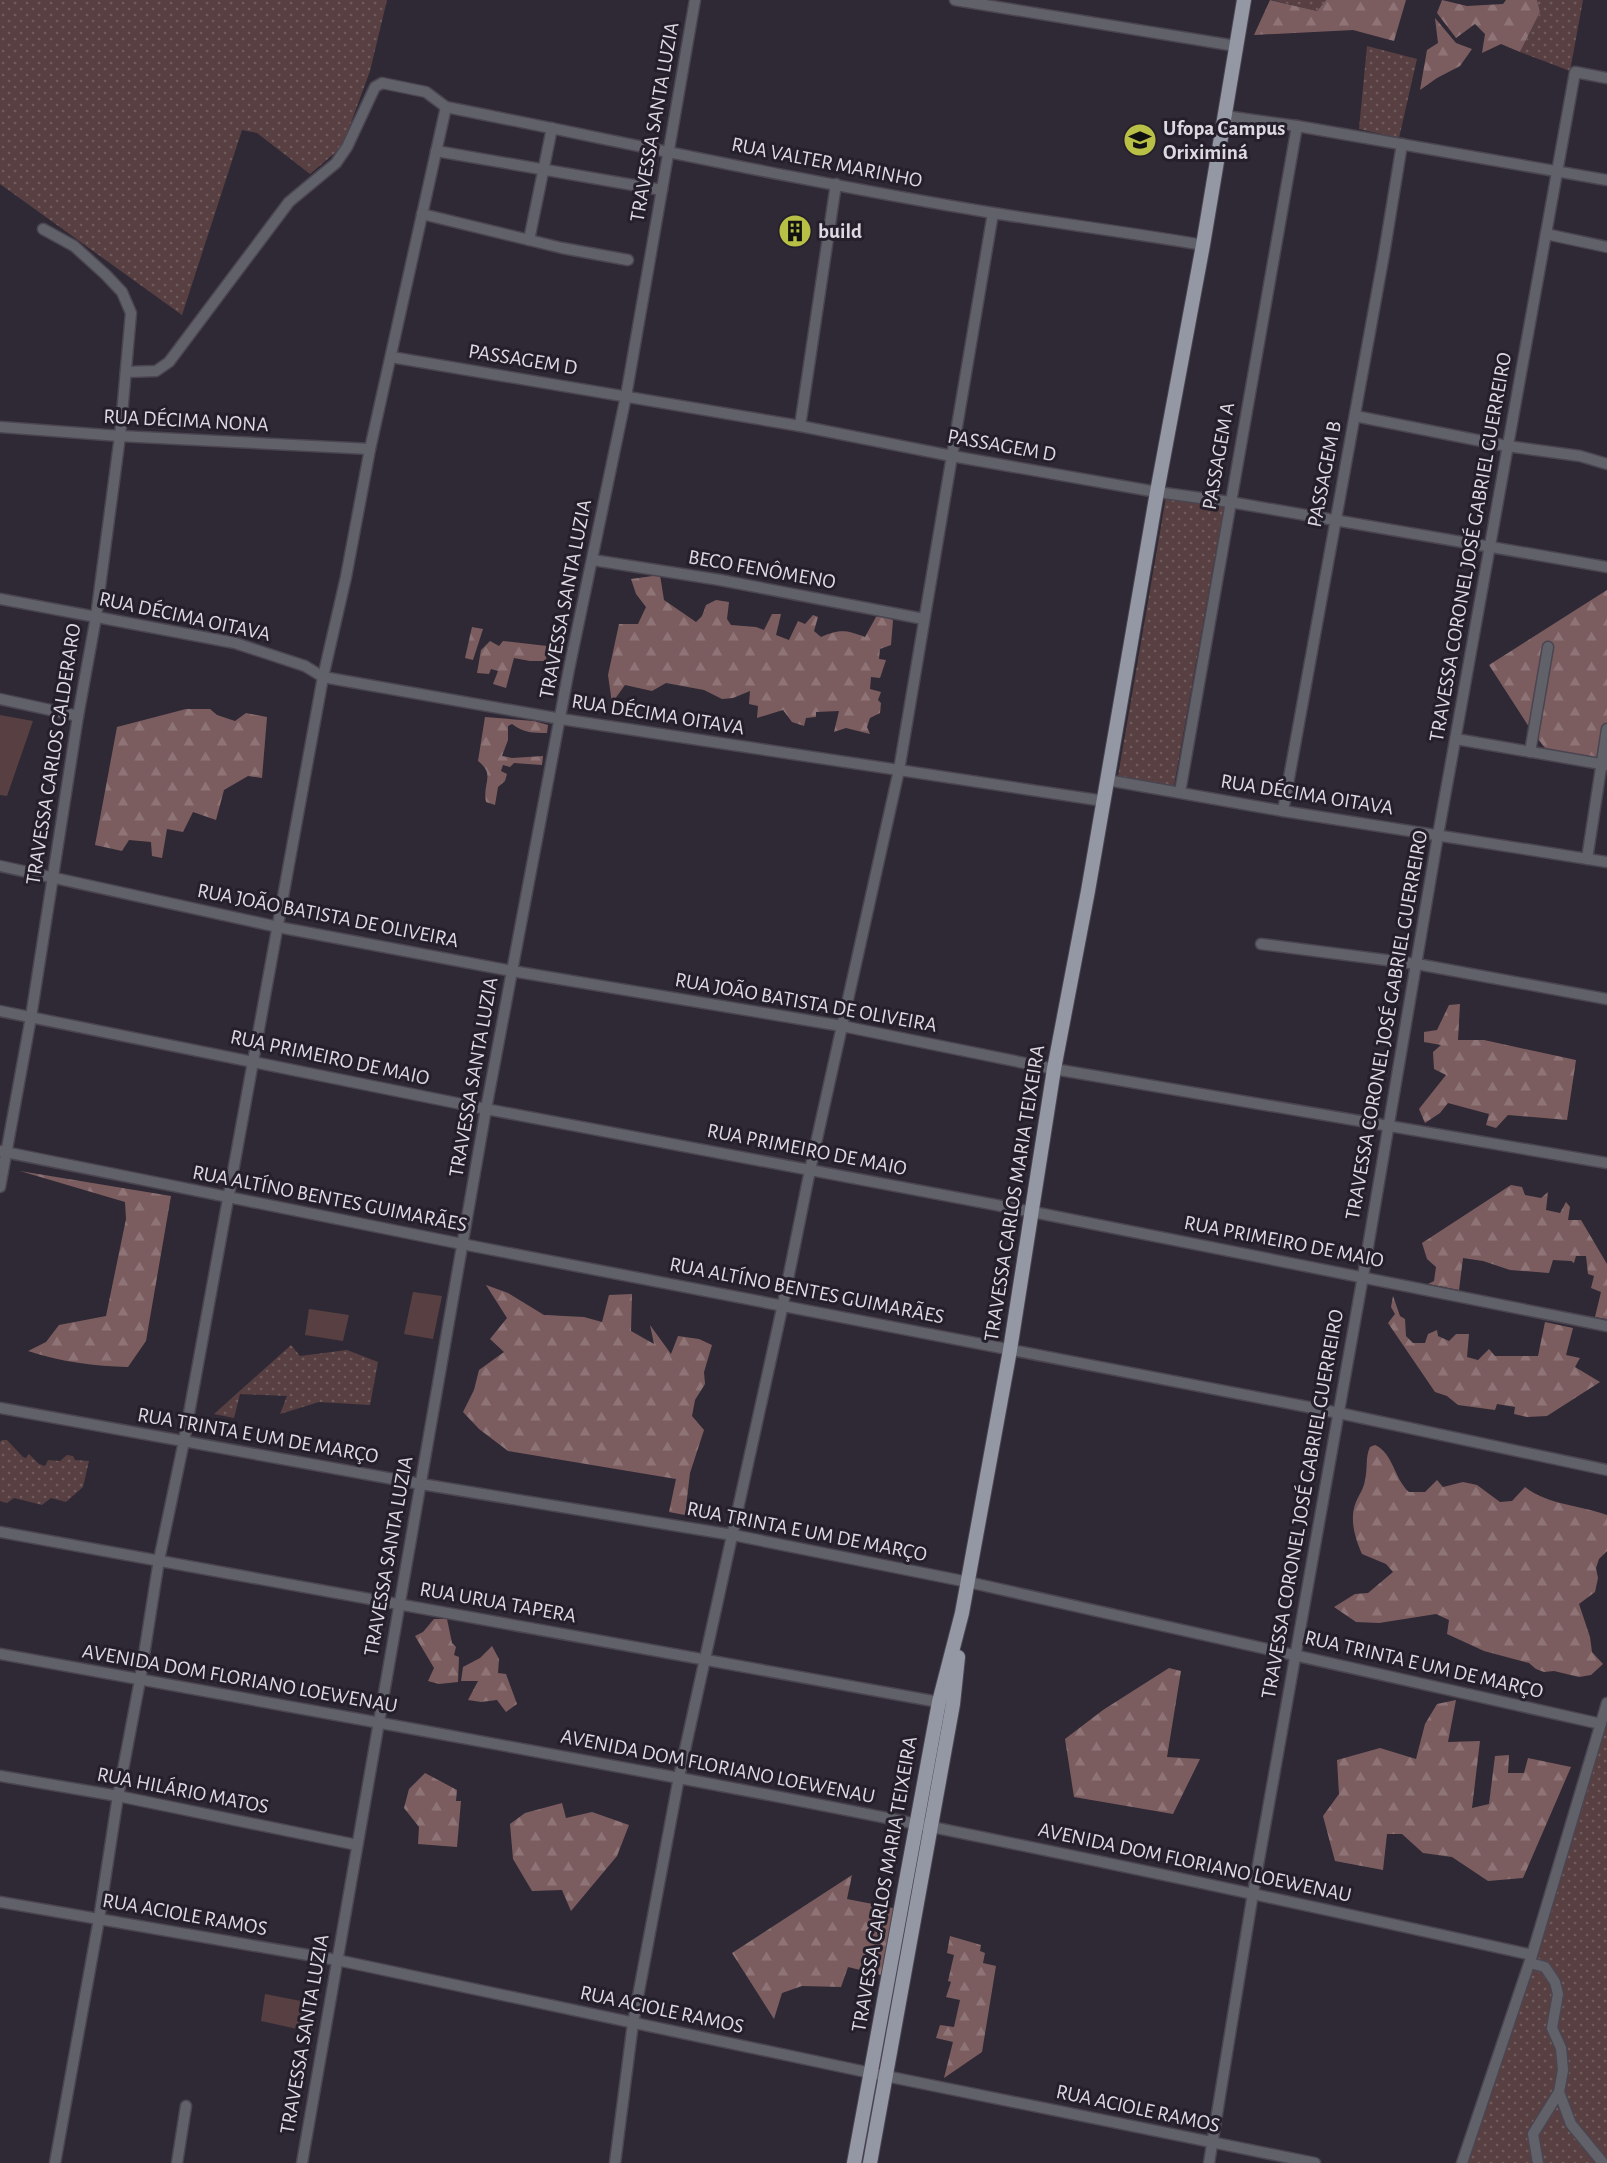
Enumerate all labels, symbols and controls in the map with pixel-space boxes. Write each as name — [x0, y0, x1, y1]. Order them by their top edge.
street label: TRAVESSA SANTA LUZIA — [627, 20, 682, 224]
place label: Ufopa Campus Oriximiná — [1163, 118, 1285, 163]
school or university icon: Ufopa Campus Oriximiná — [1122, 122, 1158, 158]
street label: RUA VALTER MARINHO — [730, 134, 924, 191]
building icon: build — [777, 213, 813, 249]
place label: build — [818, 221, 862, 242]
street label: PASSAGEM D — [467, 341, 579, 378]
street label: TRAVESSA CORONEL JOSÉ GABRIEL GUERREIRO — [1424, 350, 1515, 743]
street label: PASSAGEM A — [1199, 401, 1238, 511]
street label: RUA DÉCIMA NONA — [103, 404, 269, 435]
street label: PASSAGEM B — [1304, 419, 1345, 529]
street label: PASSAGEM D — [946, 426, 1058, 465]
street label: TRAVESSA SANTA LUZIA — [536, 498, 595, 701]
street label: BECO FENÔMENO — [687, 544, 838, 593]
street label: RUA DÉCIMA OITAVA — [97, 586, 273, 645]
street label: TRAVESSA CARLOS CALDERARO — [22, 622, 85, 886]
street label: RUA DÉCIMA OITAVA — [570, 688, 746, 739]
street label: RUA DÉCIMA OITAVA — [1219, 768, 1395, 819]
street label: TRAVESSA CORONEL JOSÉ GABRIEL GUERREIRO — [1340, 828, 1431, 1221]
street label: RUA JOÃO BATISTA DE OLIVEIRA — [195, 878, 461, 951]
street label: RUA JOÃO BATISTA DE OLIVEIRA — [673, 967, 939, 1036]
street label: TRAVESSA SANTA LUZIA — [446, 975, 501, 1179]
street label: RUA PRIMEIRO DE MAIO — [228, 1026, 431, 1089]
street label: TRAVESSA CARLOS MARIA TEIXEIRA — [981, 1043, 1048, 1343]
street label: RUA PRIMEIRO DE MAIO — [705, 1120, 908, 1179]
street label: RUA ALTÍNO BENTES GUIMARÃES — [191, 1160, 469, 1235]
street label: RUA PRIMEIRO DE MAIO — [1182, 1212, 1385, 1271]
street label: RUA ALTÍNO BENTES GUIMARÃES — [668, 1252, 946, 1327]
street label: TRAVESSA CORONEL JOSÉ GABRIEL GUERREIRO — [1256, 1307, 1347, 1700]
street label: RUA TRINTA E UM DE MARÇO — [136, 1404, 380, 1467]
street label: TRAVESSA SANTA LUZIA — [361, 1454, 416, 1658]
street label: RUA TRINTA E UM DE MARÇO — [685, 1498, 929, 1565]
street label: RUA URUA TAPERA — [418, 1578, 578, 1627]
street label: RUA TRINTA E UM DE MARÇO — [1303, 1627, 1545, 1702]
street label: AVENIDA DOM FLORIANO LOEWENAU — [81, 1640, 399, 1717]
street label: AVENIDA DOM FLORIANO LOEWENAU — [559, 1726, 877, 1807]
street label: TRAVESSA CARLOS MARIA TEIXEIRA — [848, 1734, 921, 2034]
street label: RUA HILÁRIO MATOS — [95, 1762, 271, 1817]
street label: AVENIDA DOM FLORIANO LOEWENAU — [1036, 1819, 1353, 1906]
street label: RUA ACIOLE RAMOS — [101, 1890, 269, 1939]
street label: TRAVESSA SANTA LUZIA — [277, 1932, 332, 2136]
street label: RUA ACIOLE RAMOS — [578, 1982, 746, 2037]
street label: RUA ACIOLE RAMOS — [1054, 2081, 1222, 2136]

